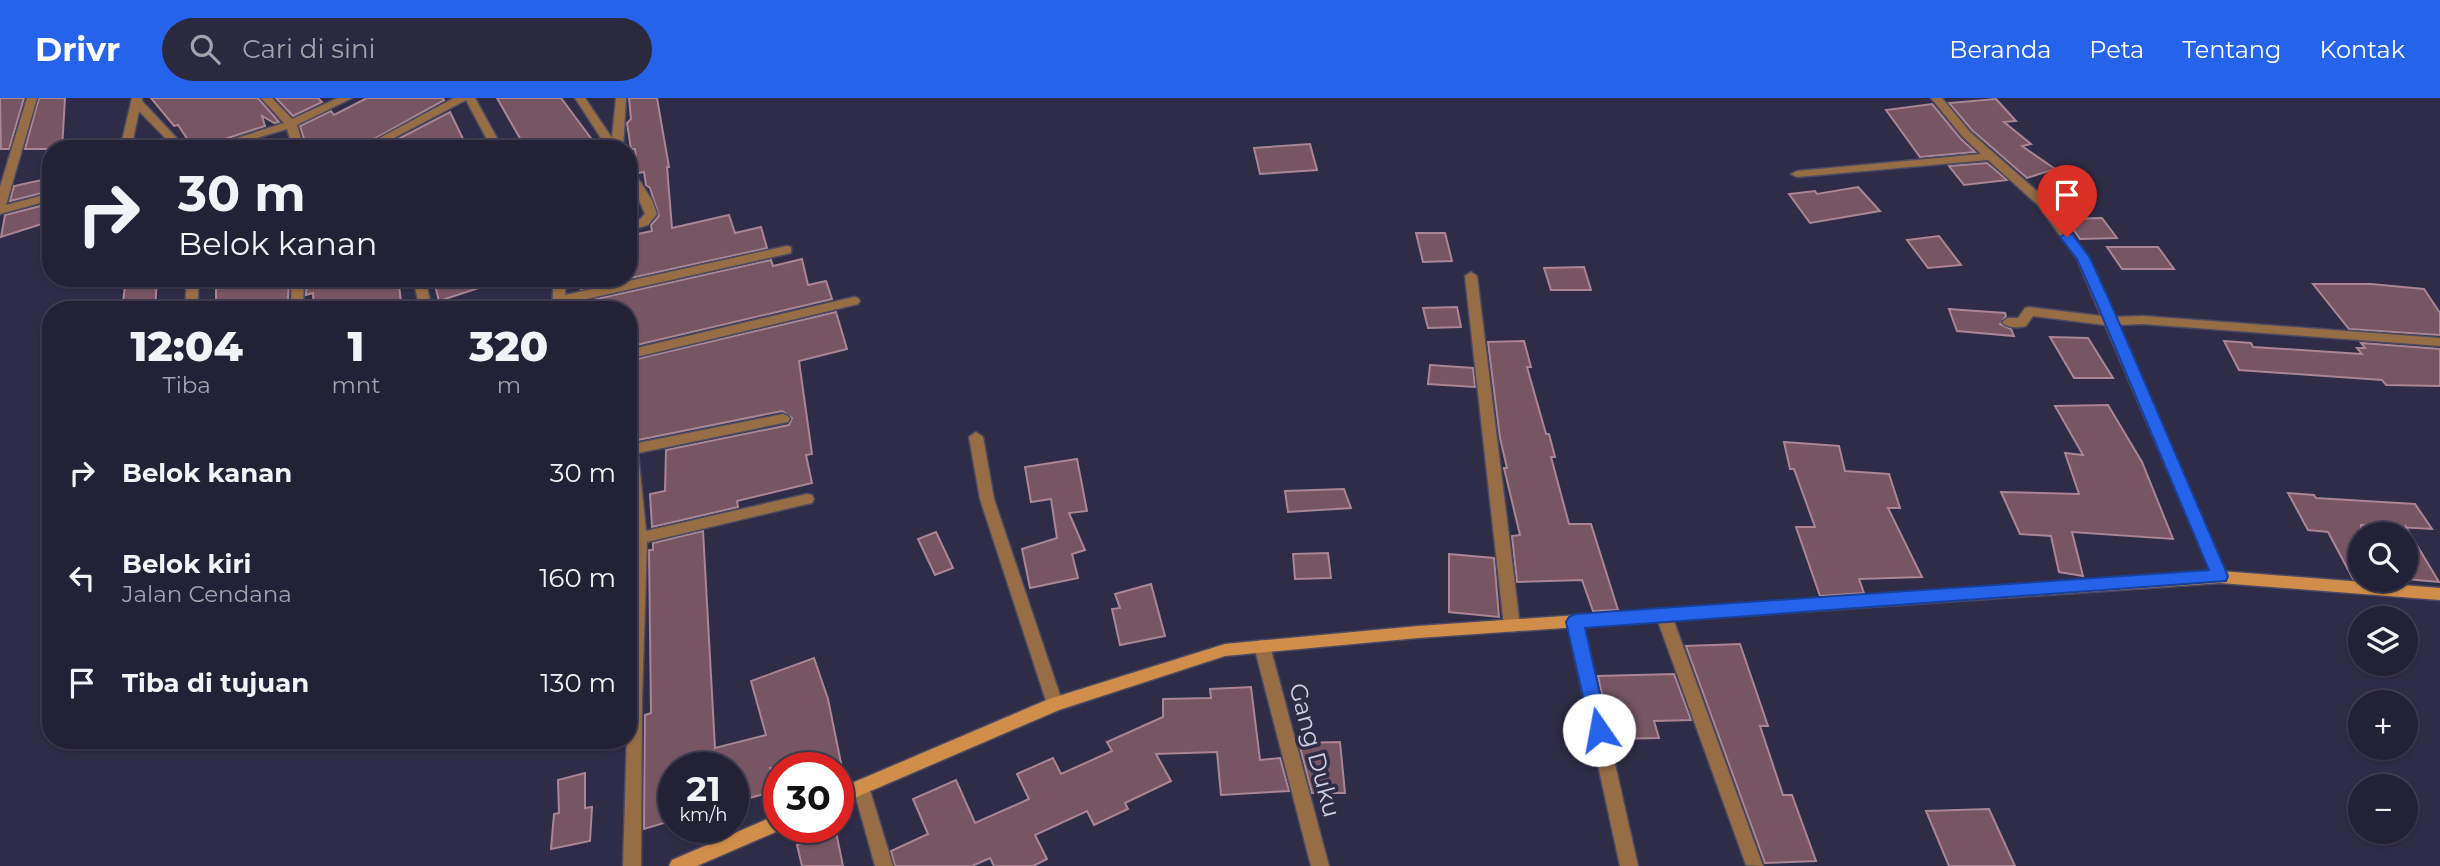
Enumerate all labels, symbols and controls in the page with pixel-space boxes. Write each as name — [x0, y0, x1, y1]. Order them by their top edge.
search box — [162, 18, 652, 81]
text: Drivr — [35, 29, 120, 69]
icon: search — [186, 30, 224, 68]
text: Cari di sini — [242, 33, 376, 65]
text: Beranda — [1949, 35, 2051, 64]
text: Peta — [2089, 35, 2144, 64]
text: Tentang — [2182, 35, 2281, 64]
text: Kontak — [2319, 35, 2405, 64]
text: 30 m — [178, 164, 306, 223]
pin — [2037, 165, 2097, 237]
icon: right — [63, 168, 154, 259]
icon: arrive — [2048, 176, 2086, 214]
text: Belok kanan — [178, 224, 378, 263]
text: 12:04 — [131, 320, 243, 372]
text: 1 — [348, 320, 365, 372]
text: 320 — [469, 320, 548, 372]
text: Tiba — [162, 371, 211, 399]
text: mnt — [331, 371, 381, 399]
text: m — [497, 371, 521, 399]
icon: right — [63, 454, 101, 492]
text: Belok kanan — [122, 457, 292, 489]
text: 30 m — [550, 457, 616, 489]
map controls — [2348, 522, 2418, 844]
button: search — [2348, 522, 2418, 592]
text: Belok kiri — [122, 548, 251, 580]
icon: left — [63, 559, 101, 597]
text: 160 m — [539, 562, 616, 594]
text: Jalan Cendana — [122, 580, 292, 608]
button: layers — [2348, 606, 2418, 676]
icon: arrive — [63, 664, 101, 702]
text: Tiba di tujuan — [122, 667, 309, 699]
text: 130 m — [540, 667, 616, 699]
street label: Gang Duku — [1283, 680, 1347, 820]
button: + — [2348, 690, 2418, 760]
position arrow — [1562, 693, 1636, 767]
speed limit sign: 30 — [763, 752, 854, 843]
text: 21 — [686, 767, 721, 810]
button: − — [2348, 774, 2418, 844]
text: km/h — [679, 804, 728, 826]

